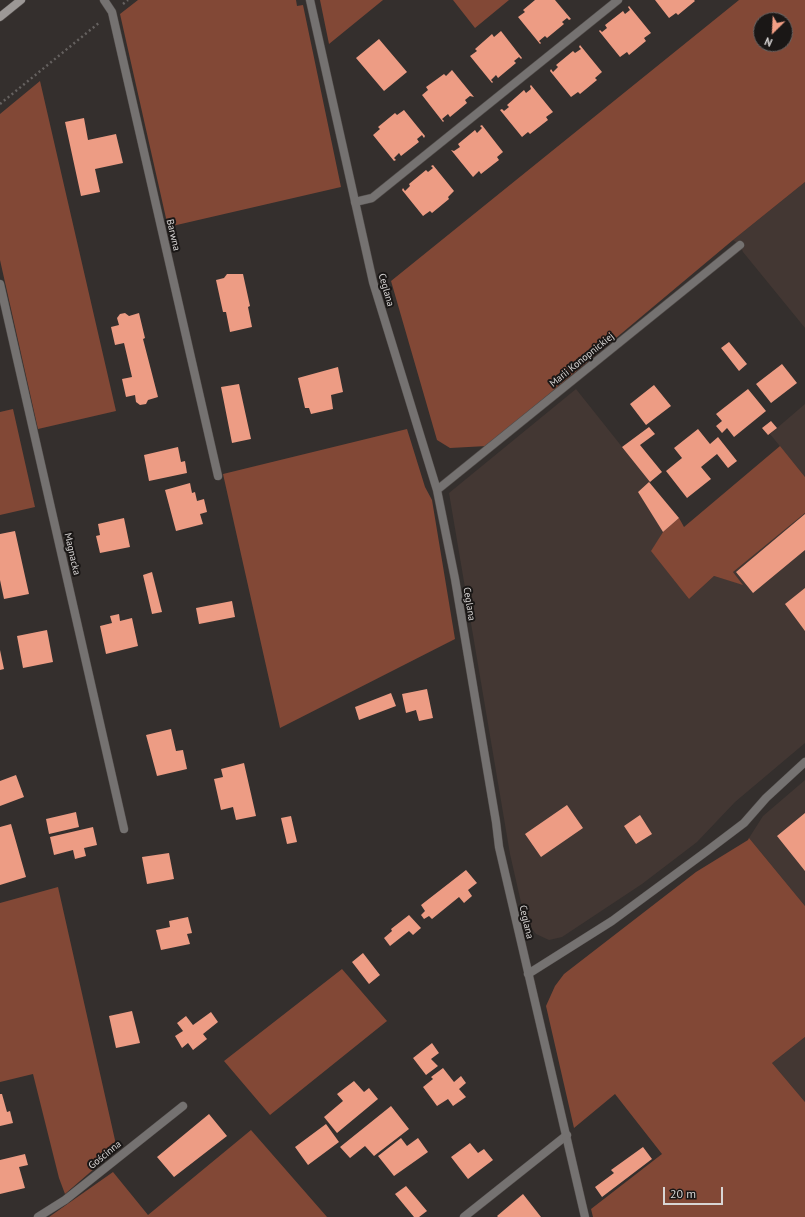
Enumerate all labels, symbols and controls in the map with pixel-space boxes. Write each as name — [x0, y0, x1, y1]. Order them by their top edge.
north arrow — [753, 12, 793, 52]
text: N — [762, 34, 775, 50]
street label: Barwna — [164, 218, 182, 252]
street label: Ceglana — [376, 272, 396, 308]
street label: Marii Konopnickiej — [547, 330, 617, 390]
street label: Magnacka — [61, 532, 83, 576]
street label: Ceglana — [460, 586, 478, 622]
street label: Ceglana — [516, 904, 536, 940]
street label: Gościnna — [86, 1138, 124, 1172]
scale bar — [665, 1179, 725, 1205]
text: 20 m — [670, 1186, 696, 1201]

